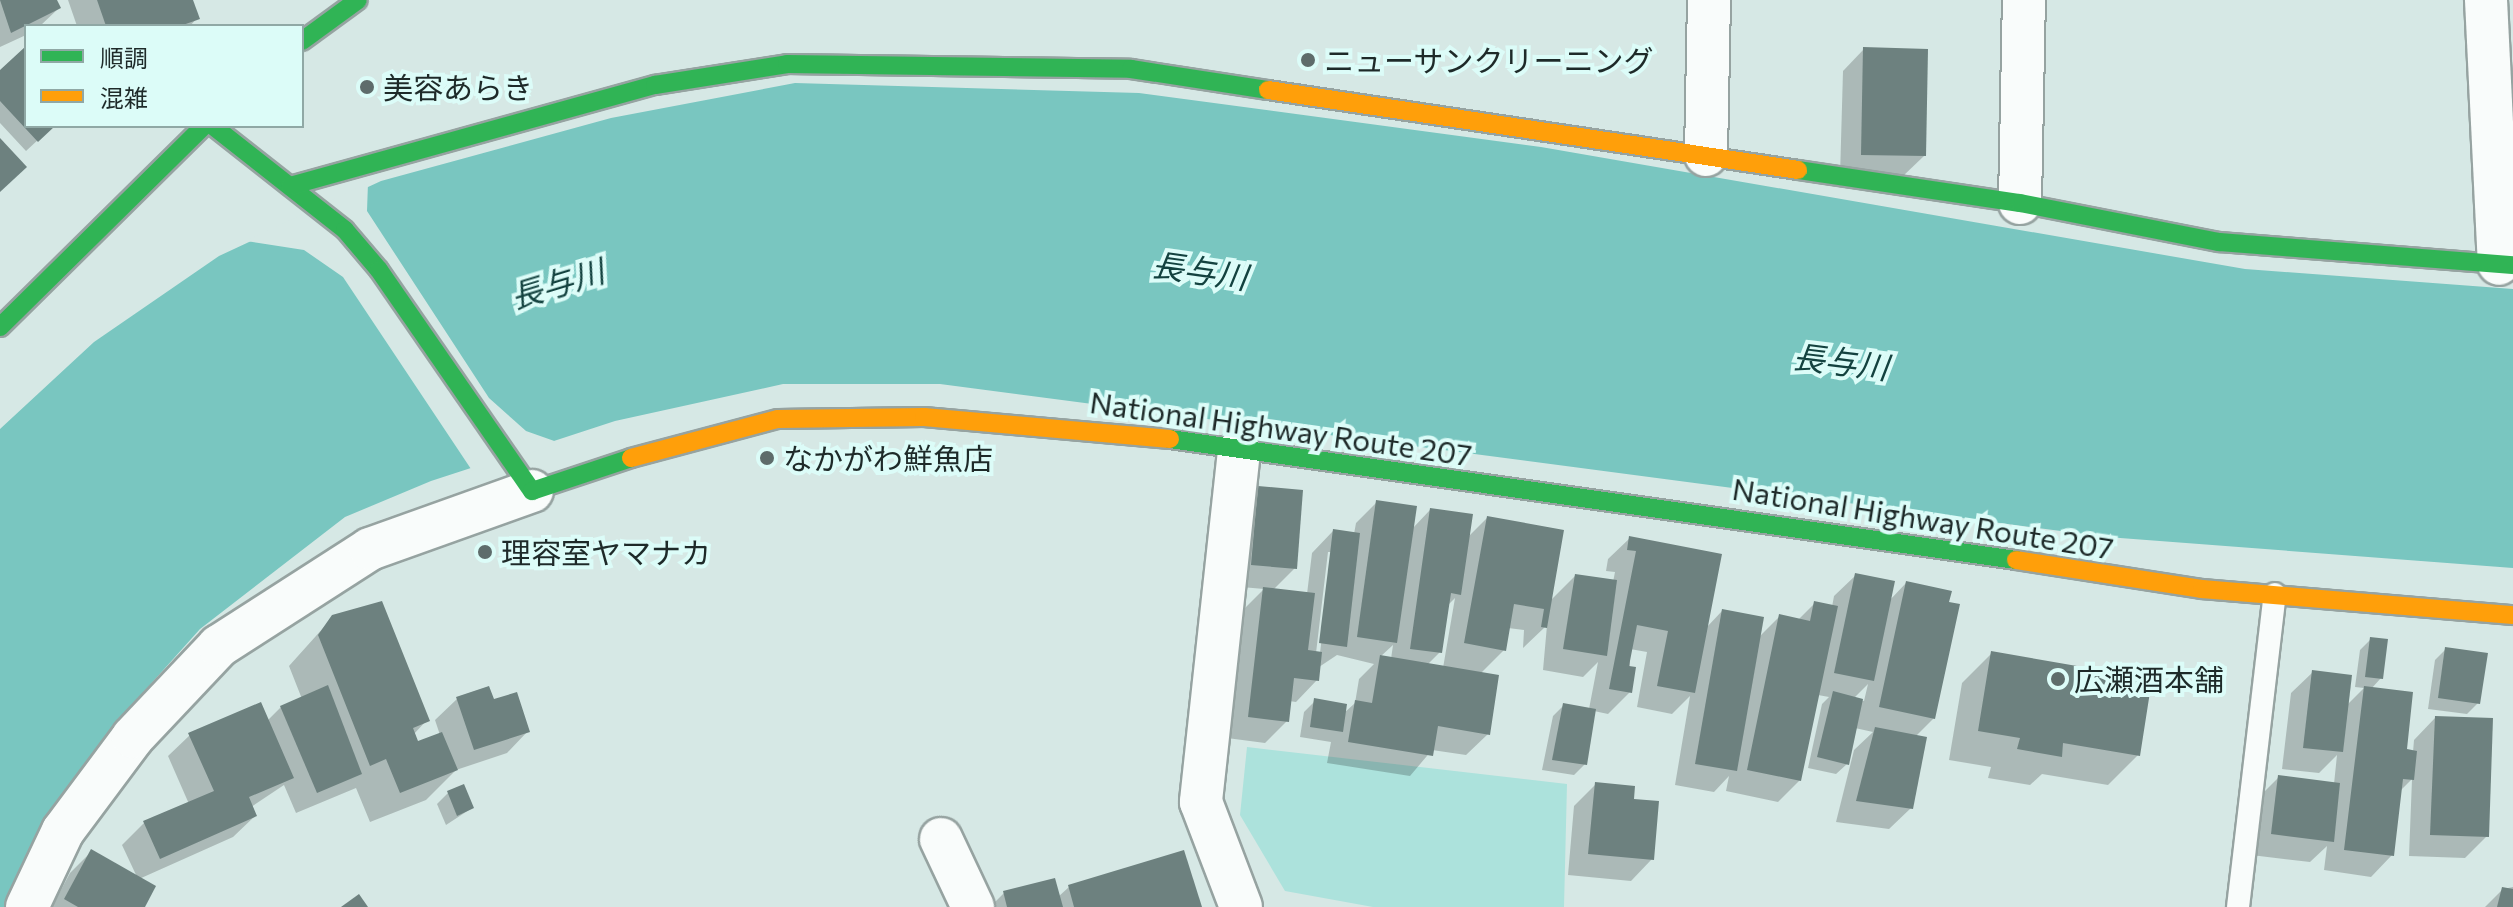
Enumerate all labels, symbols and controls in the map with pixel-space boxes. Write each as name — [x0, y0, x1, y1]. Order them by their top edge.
legend — [24, 24, 304, 128]
place label: ニューサンクリーニング — [1324, 42, 1654, 78]
text: 順調 — [100, 43, 148, 72]
marker: ニューサンクリーニング — [1299, 51, 1317, 69]
place label: 美容あらき — [383, 69, 533, 105]
marker: 美容あらき — [358, 78, 376, 96]
text: 混雑 — [100, 83, 148, 112]
water label: 長与川 — [1150, 244, 1250, 296]
water label: 長与川 — [505, 251, 609, 315]
water label: 長与川 — [1791, 336, 1891, 386]
street label: National Highway Route 207 — [1088, 383, 1474, 473]
place label: なかがわ鮮魚店 — [783, 440, 993, 476]
marker: なかがわ鮮魚店 — [758, 449, 776, 467]
street label: National Highway Route 207 — [1730, 470, 2116, 566]
place label: 理容室ヤマナカ — [501, 534, 711, 570]
marker: 理容室ヤマナカ — [476, 543, 494, 561]
place label: 広瀬酒本舗 — [2074, 661, 2224, 697]
marker: 広瀬酒本舗 — [2049, 670, 2067, 688]

